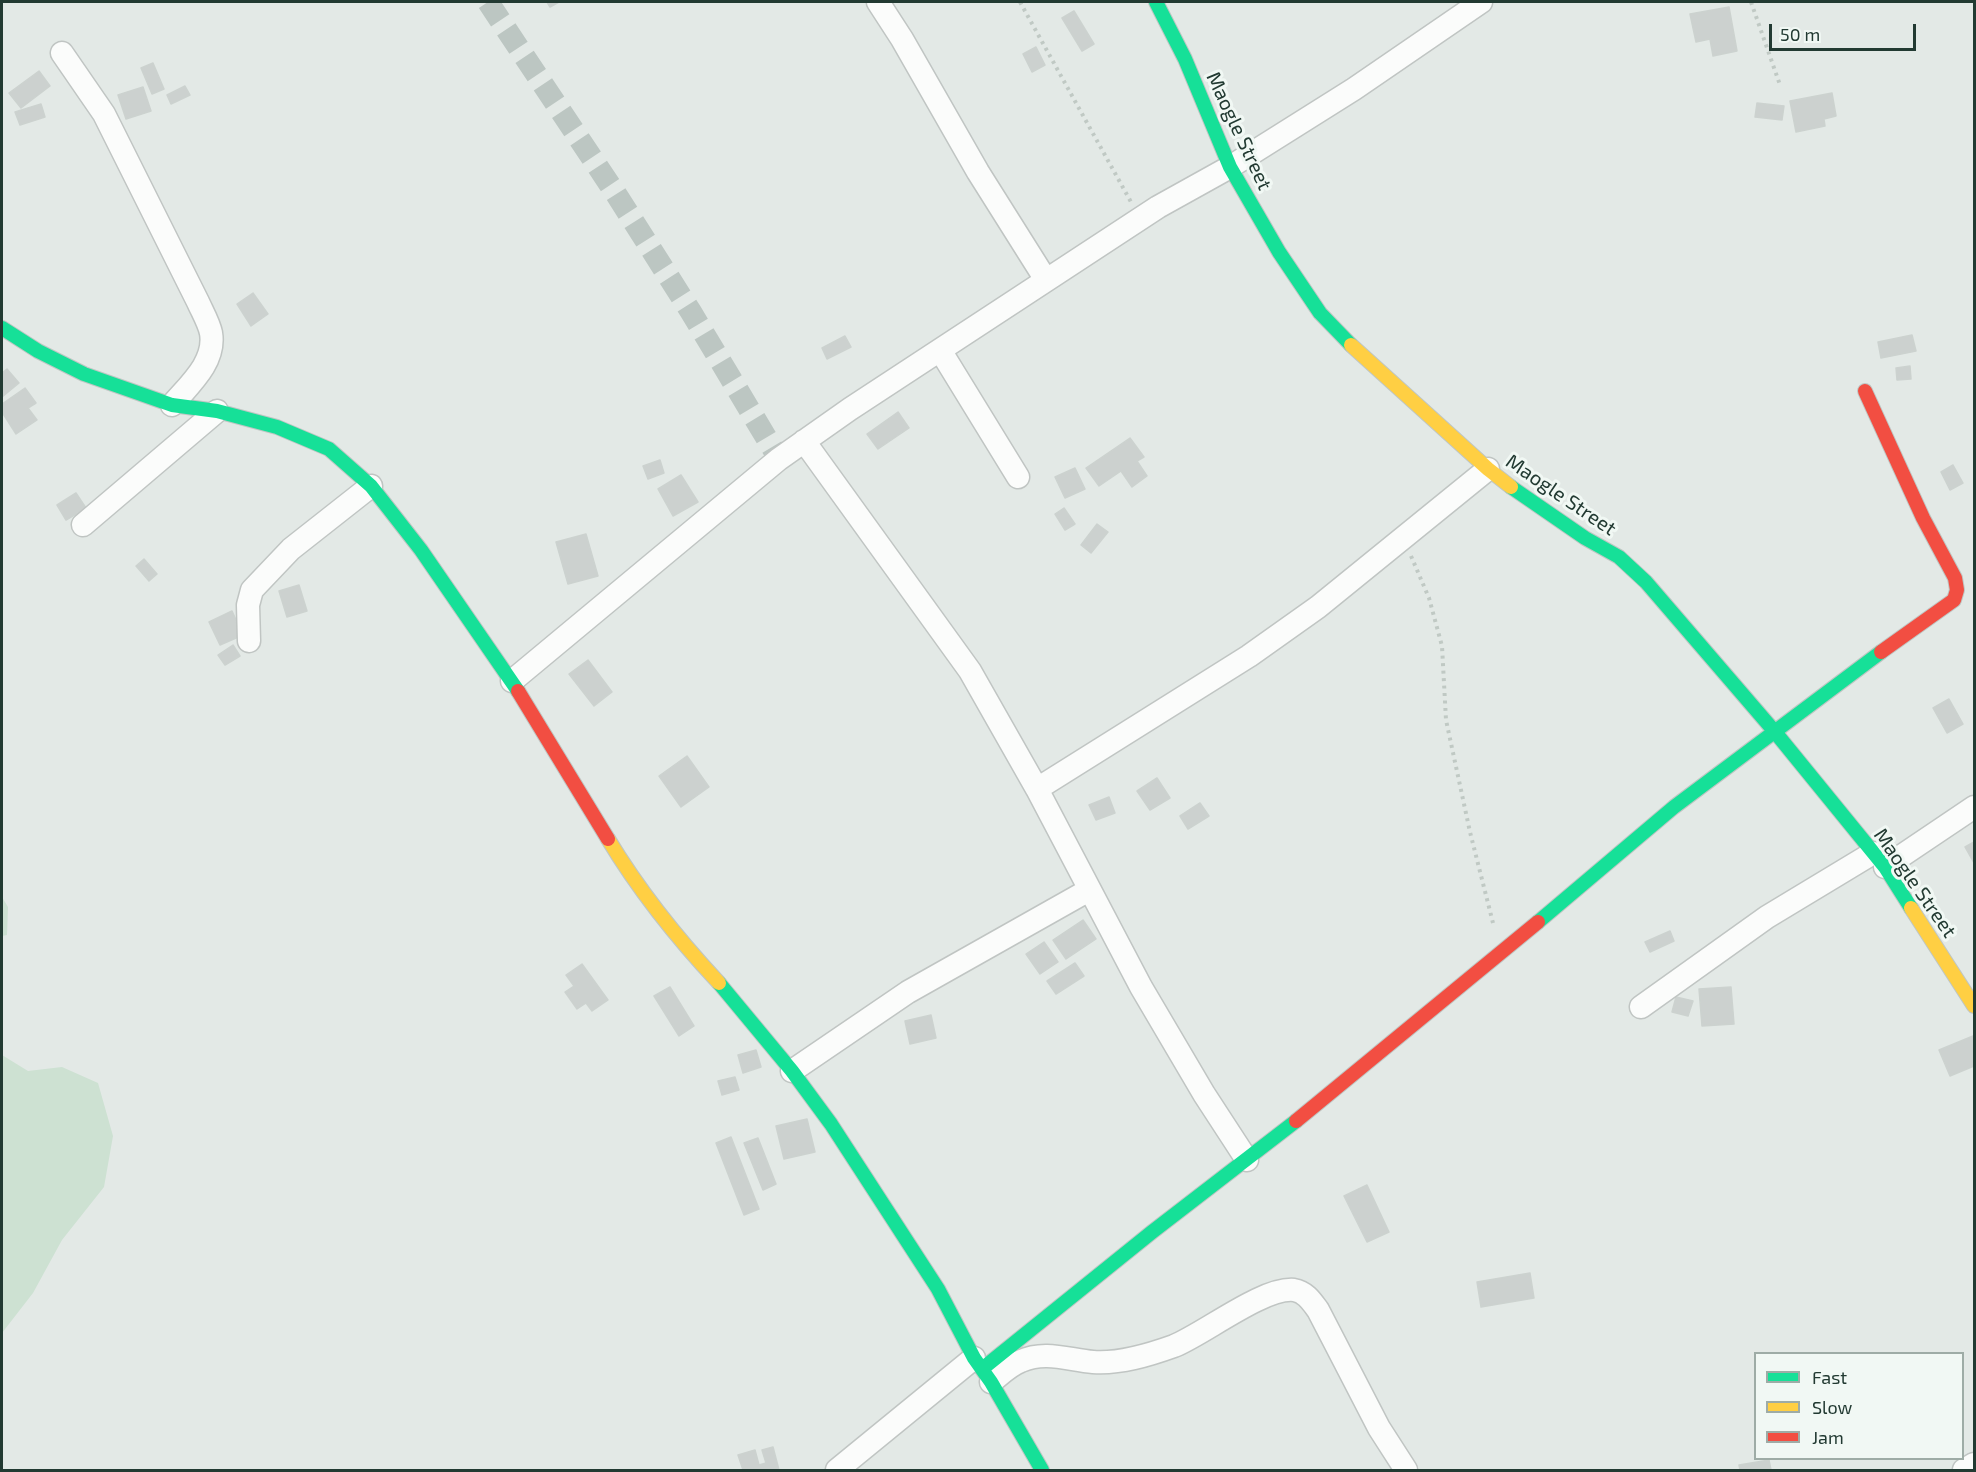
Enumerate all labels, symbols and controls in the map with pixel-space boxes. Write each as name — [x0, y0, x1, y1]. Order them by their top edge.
scale bar — [1772, 12, 1919, 50]
text: 50 m — [1780, 23, 1820, 45]
street label: Maogle Street — [1201, 68, 1277, 194]
street label: Maogle Street — [1501, 449, 1621, 541]
street label: Maogle Street — [1869, 824, 1961, 942]
legend — [1754, 1352, 1964, 1460]
text: Fast — [1812, 1366, 1847, 1388]
text: Slow — [1812, 1396, 1852, 1418]
text: Jam — [1812, 1426, 1844, 1448]

